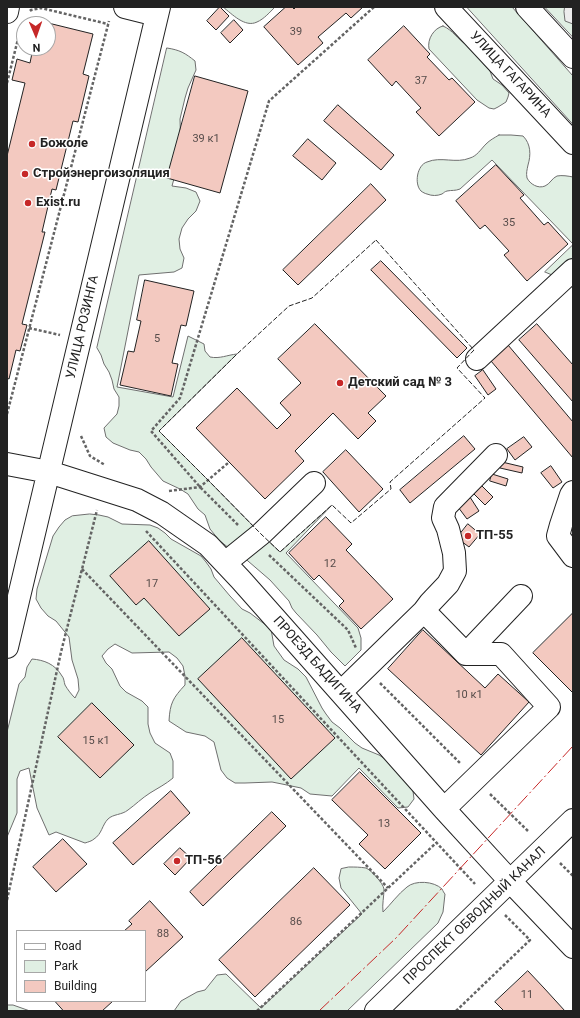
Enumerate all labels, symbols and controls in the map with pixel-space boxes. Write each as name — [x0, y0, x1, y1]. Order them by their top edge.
north arrow — [16, 16, 56, 56]
house number: 39 — [290, 25, 302, 39]
street label: УЛИЦА ГАГАРИНА — [466, 29, 554, 121]
text: N — [32, 41, 41, 54]
house number: 37 — [415, 74, 427, 88]
house number: 39 к1 — [192, 132, 220, 146]
place label: Божоле — [40, 136, 88, 152]
marker: Божоле — [27, 139, 37, 149]
place label: Стройэнергоизоляция — [33, 166, 170, 182]
marker: Стройэнергоизоляция — [20, 169, 30, 179]
place label: Exist.ru — [36, 195, 80, 211]
marker: Exist.ru — [23, 198, 33, 208]
house number: 35 — [503, 216, 515, 230]
street label: УЛИЦА РОЗИНГА — [64, 274, 102, 380]
house number: 5 — [154, 332, 160, 346]
place label: Детский сад № 3 — [348, 375, 452, 391]
marker: Детский сад № 3 — [335, 378, 345, 388]
place label: ТП-55 — [476, 528, 513, 544]
marker: ТП-55 — [463, 531, 473, 541]
house number: 12 — [324, 557, 336, 571]
house number: 17 — [146, 577, 158, 591]
street label: ПРОЕЗД БАДИГИНА — [269, 613, 365, 717]
house number: 10 к1 — [455, 688, 483, 702]
house number: 15 — [272, 713, 284, 727]
house number: 15 к1 — [82, 734, 110, 748]
house number: 13 — [378, 817, 390, 831]
street label: ПРОСПЕКТ ОБВОДНЫЙ КАНАЛ — [401, 844, 549, 988]
place label: ТП-56 — [185, 853, 222, 869]
marker: ТП-56 — [172, 856, 182, 866]
house number: 86 — [290, 915, 302, 929]
house number: 88 — [157, 927, 169, 941]
legend — [16, 930, 146, 1002]
text: Road — [54, 939, 82, 953]
text: Park — [54, 959, 78, 973]
text: Building — [54, 979, 97, 993]
house number: 11 — [521, 988, 533, 1002]

